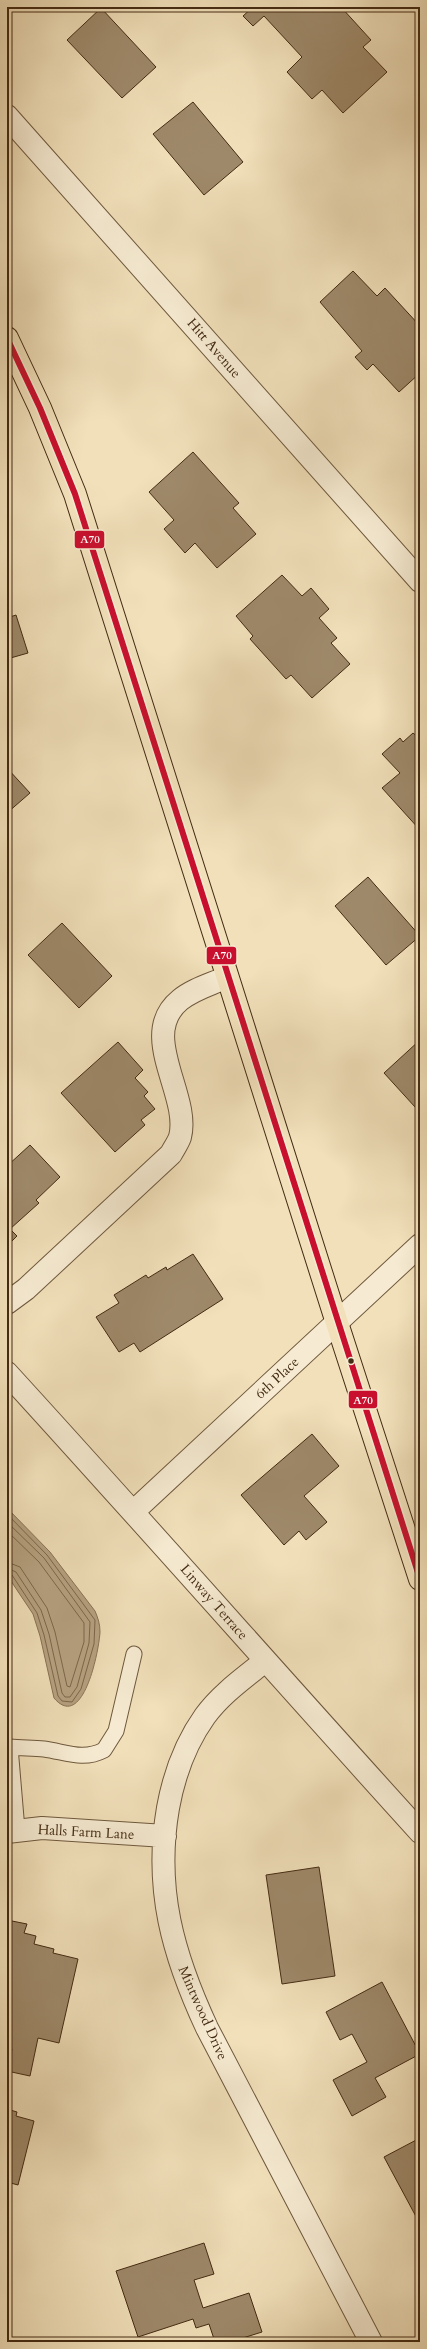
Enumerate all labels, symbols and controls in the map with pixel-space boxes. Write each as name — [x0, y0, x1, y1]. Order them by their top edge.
street label: Hitt Avenue — [183, 314, 245, 382]
line badge: A70 — [74, 530, 105, 549]
text: A70 — [80, 532, 100, 547]
line badge: A70 — [206, 946, 237, 965]
text: A70 — [212, 948, 232, 963]
street label: 6th Place — [251, 1353, 303, 1403]
unlabelled marker — [346, 1356, 356, 1366]
line badge: A70 — [348, 1390, 378, 1409]
text: A70 — [353, 1393, 373, 1408]
street label: Linway Terrace — [176, 1560, 252, 1644]
street label: Halls Farm Lane — [37, 1820, 135, 1844]
street label: Mintwood Drive — [174, 1963, 232, 2063]

